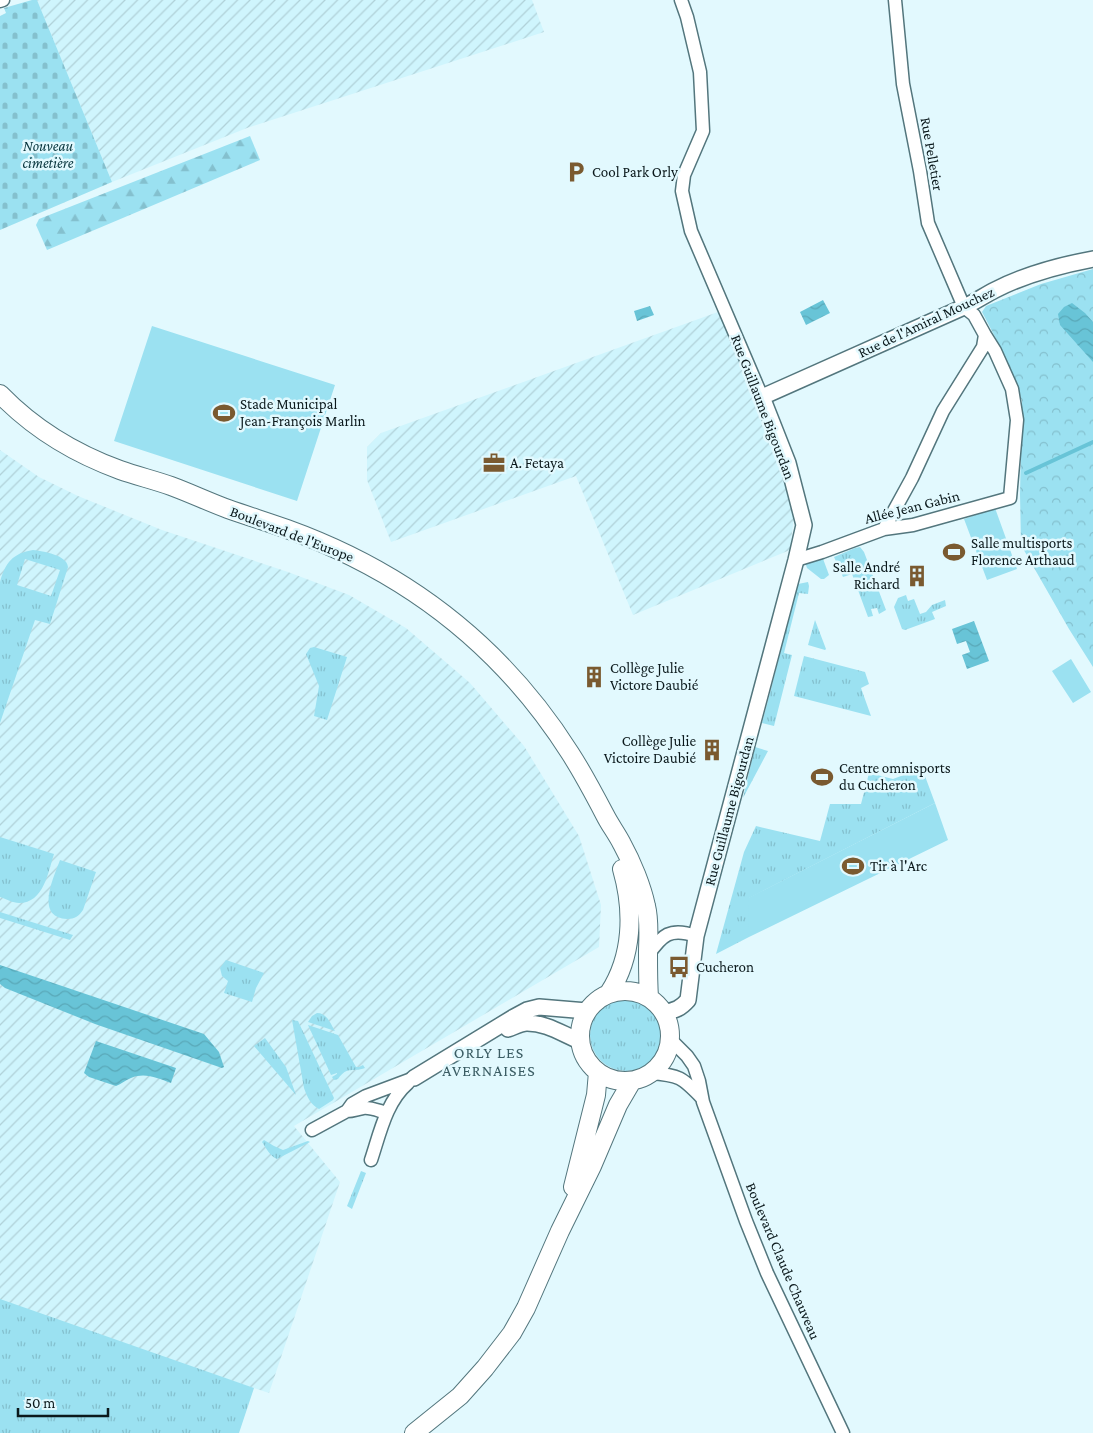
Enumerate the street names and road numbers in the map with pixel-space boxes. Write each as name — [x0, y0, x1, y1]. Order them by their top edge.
street label: Rue Pelletier — [918, 116, 946, 193]
street label: Rue de l'Amiral Mouchez — [855, 283, 997, 361]
street label: Rue Guillaume Bigourdan — [727, 332, 798, 482]
street label: Allée Jean Gabin — [863, 487, 961, 528]
street label: Boulevard de l'Europe — [228, 503, 356, 566]
street label: Rue Guillaume Bigourdan — [701, 735, 758, 888]
street label: Boulevard Claude Chauveau — [743, 1180, 823, 1342]

